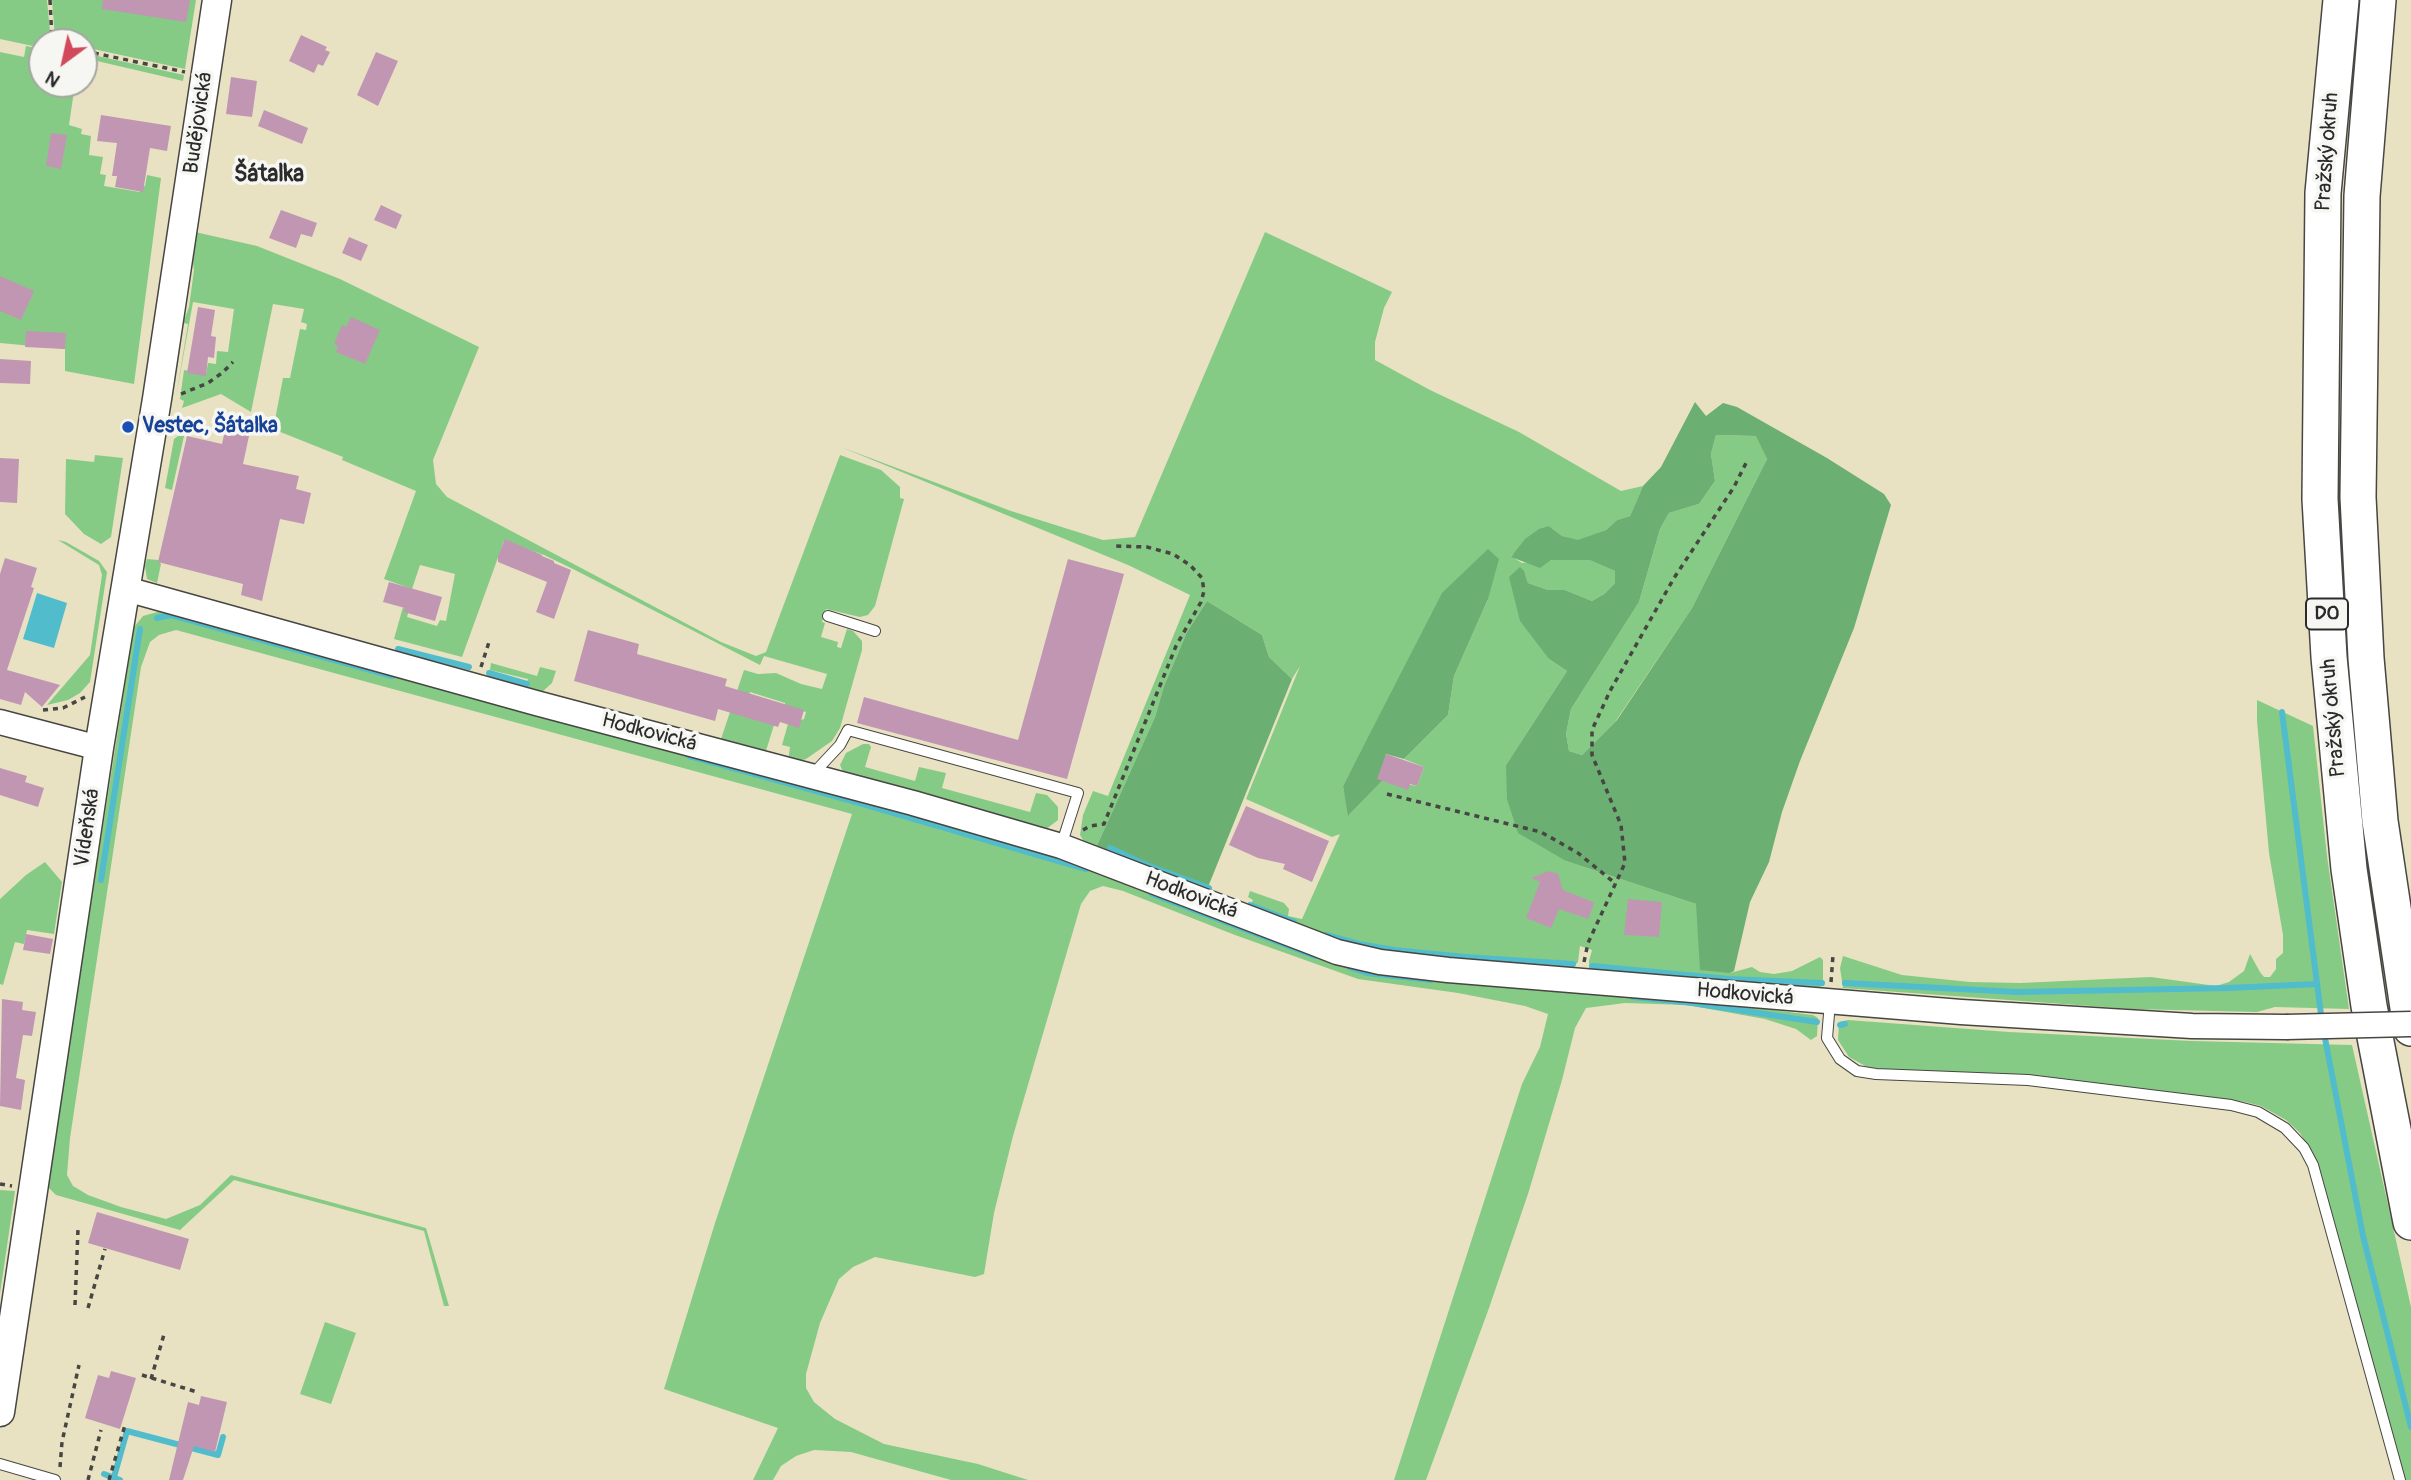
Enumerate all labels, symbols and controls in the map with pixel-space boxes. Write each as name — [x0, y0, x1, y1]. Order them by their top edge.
north arrow — [28, 28, 98, 98]
text: N — [41, 65, 65, 93]
street label: Budějovická — [179, 71, 219, 175]
street label: Pražský okruh — [2311, 92, 2345, 212]
district label: Šátalka — [234, 161, 304, 189]
place label: Vestec, Šátalka — [142, 414, 278, 440]
marker: Vestec, Šátalka — [120, 419, 136, 435]
road number: D0 — [2306, 598, 2348, 629]
street label: Pražský okruh — [2316, 658, 2352, 778]
street label: Hodkovická — [599, 708, 699, 758]
street label: Vídeňská — [70, 787, 106, 869]
street label: Hodkovická — [1141, 867, 1241, 925]
street label: Hodkovická — [1695, 978, 1795, 1012]

